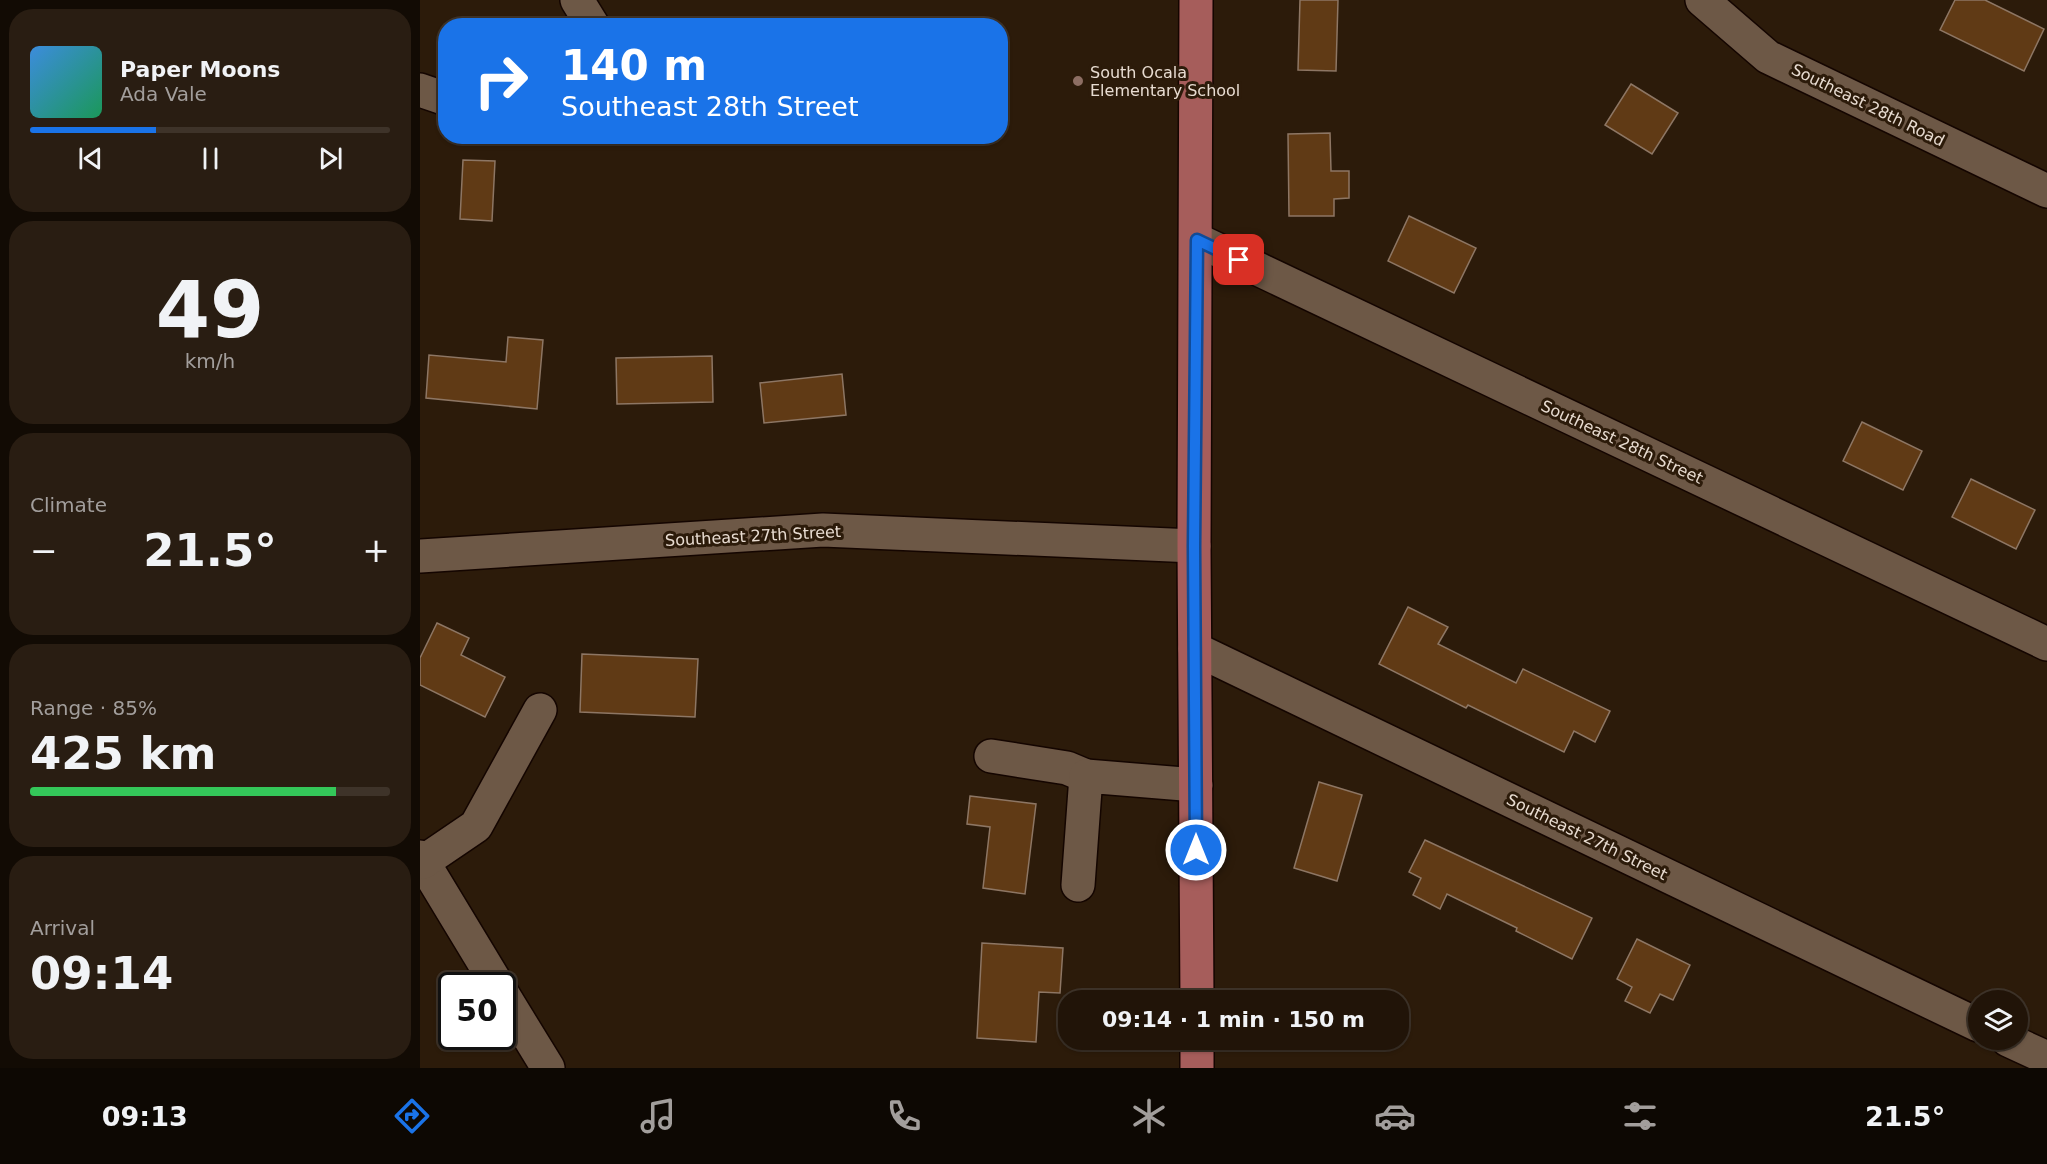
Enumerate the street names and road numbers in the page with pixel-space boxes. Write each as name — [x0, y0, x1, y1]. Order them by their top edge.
street label: Southeast 28th Road — [1788, 60, 1948, 150]
street label: Southeast 28th Street — [1538, 396, 1706, 488]
street label: Southeast 27th Street — [664, 522, 842, 550]
street label: Southeast 27th Street — [1504, 790, 1670, 884]

